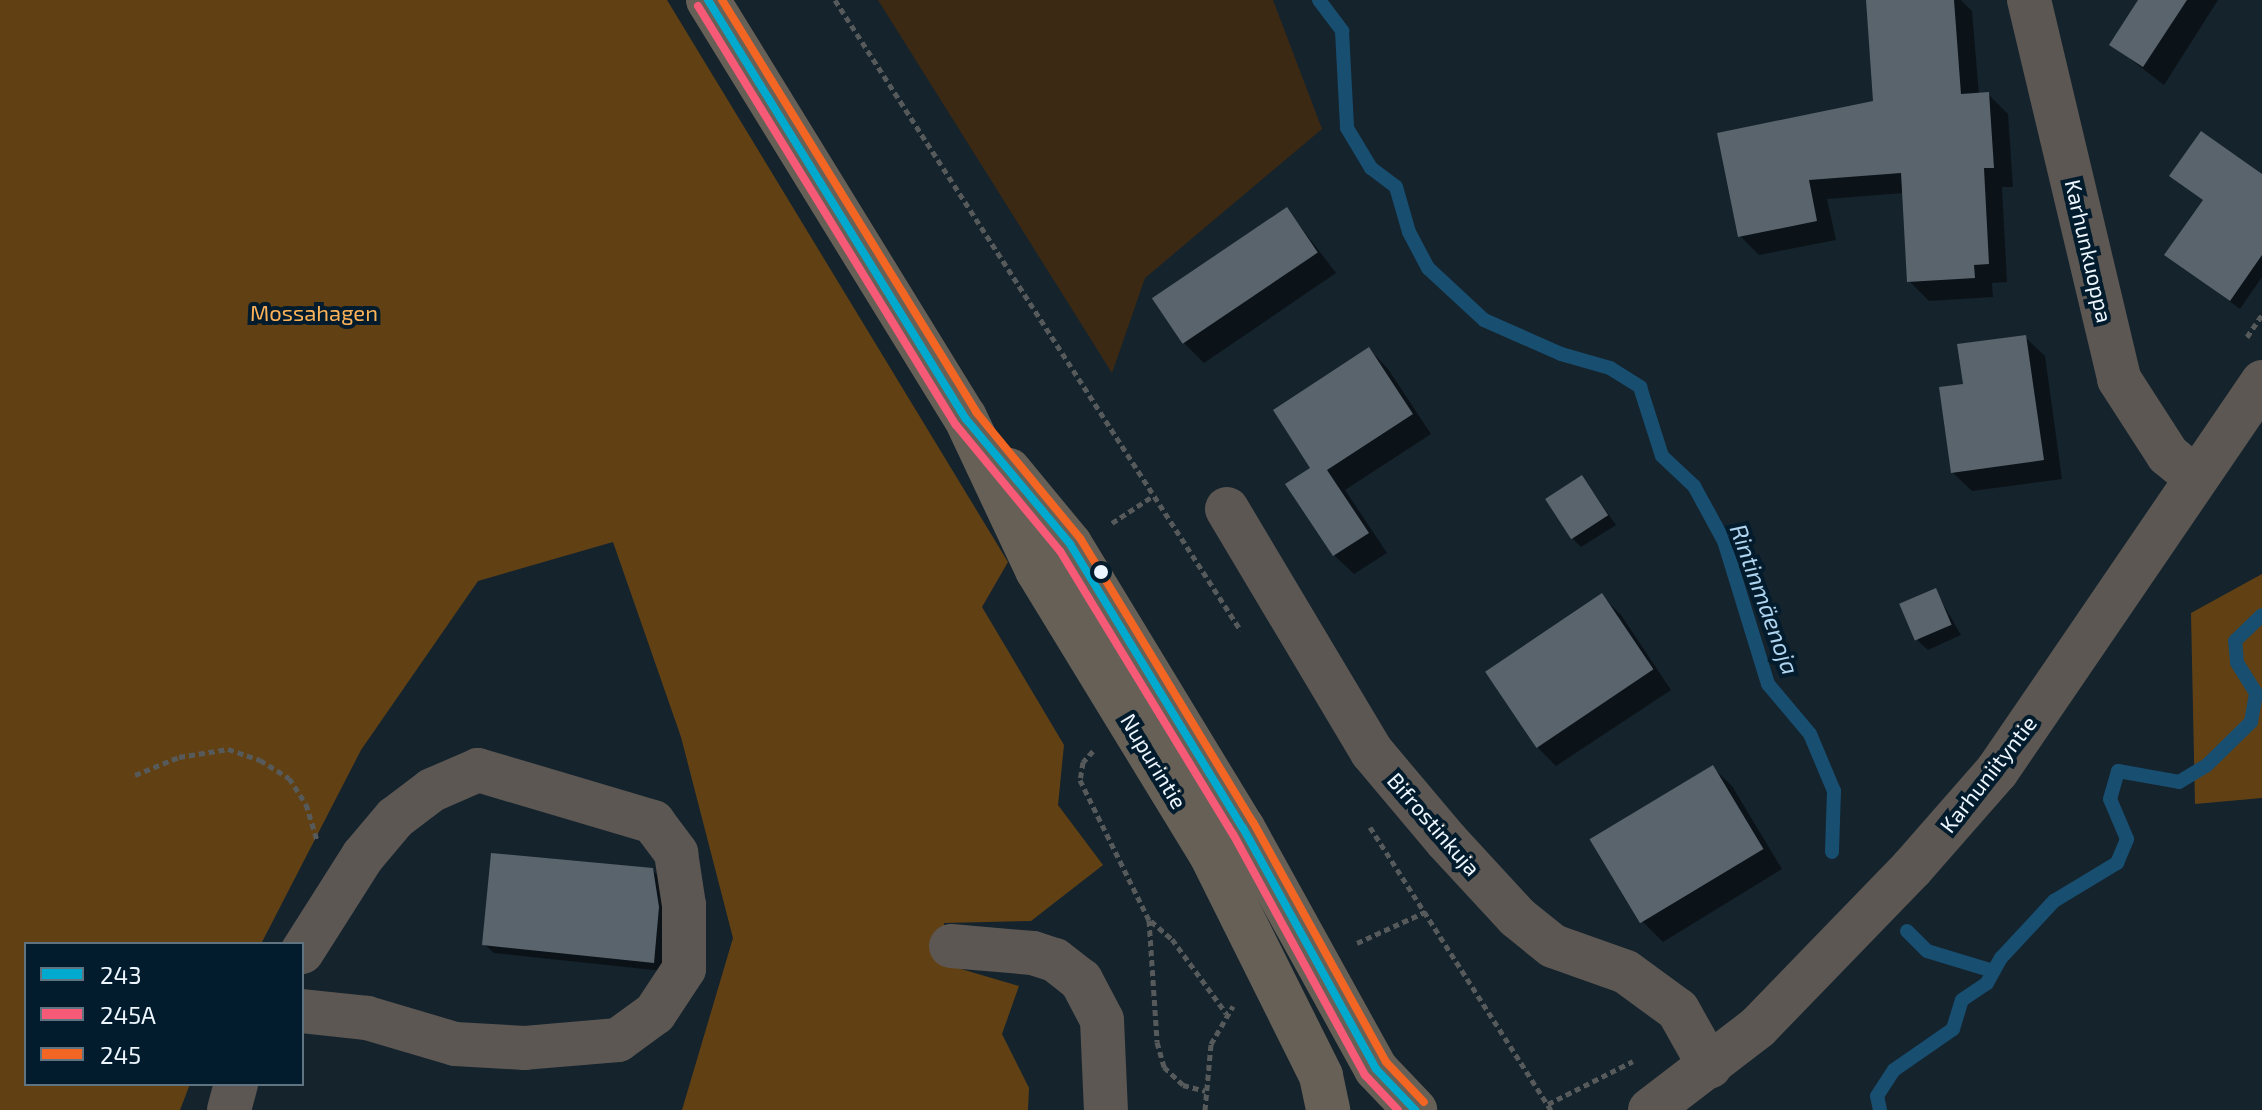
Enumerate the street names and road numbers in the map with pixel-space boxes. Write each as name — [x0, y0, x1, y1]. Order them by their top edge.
street label: Karhunkuoppa — [2060, 177, 2118, 325]
street label: Nupurintie — [1115, 709, 1193, 813]
street label: Karhuniityntie — [1934, 710, 2042, 838]
street label: Bifrostinkuja — [1382, 767, 1486, 881]

